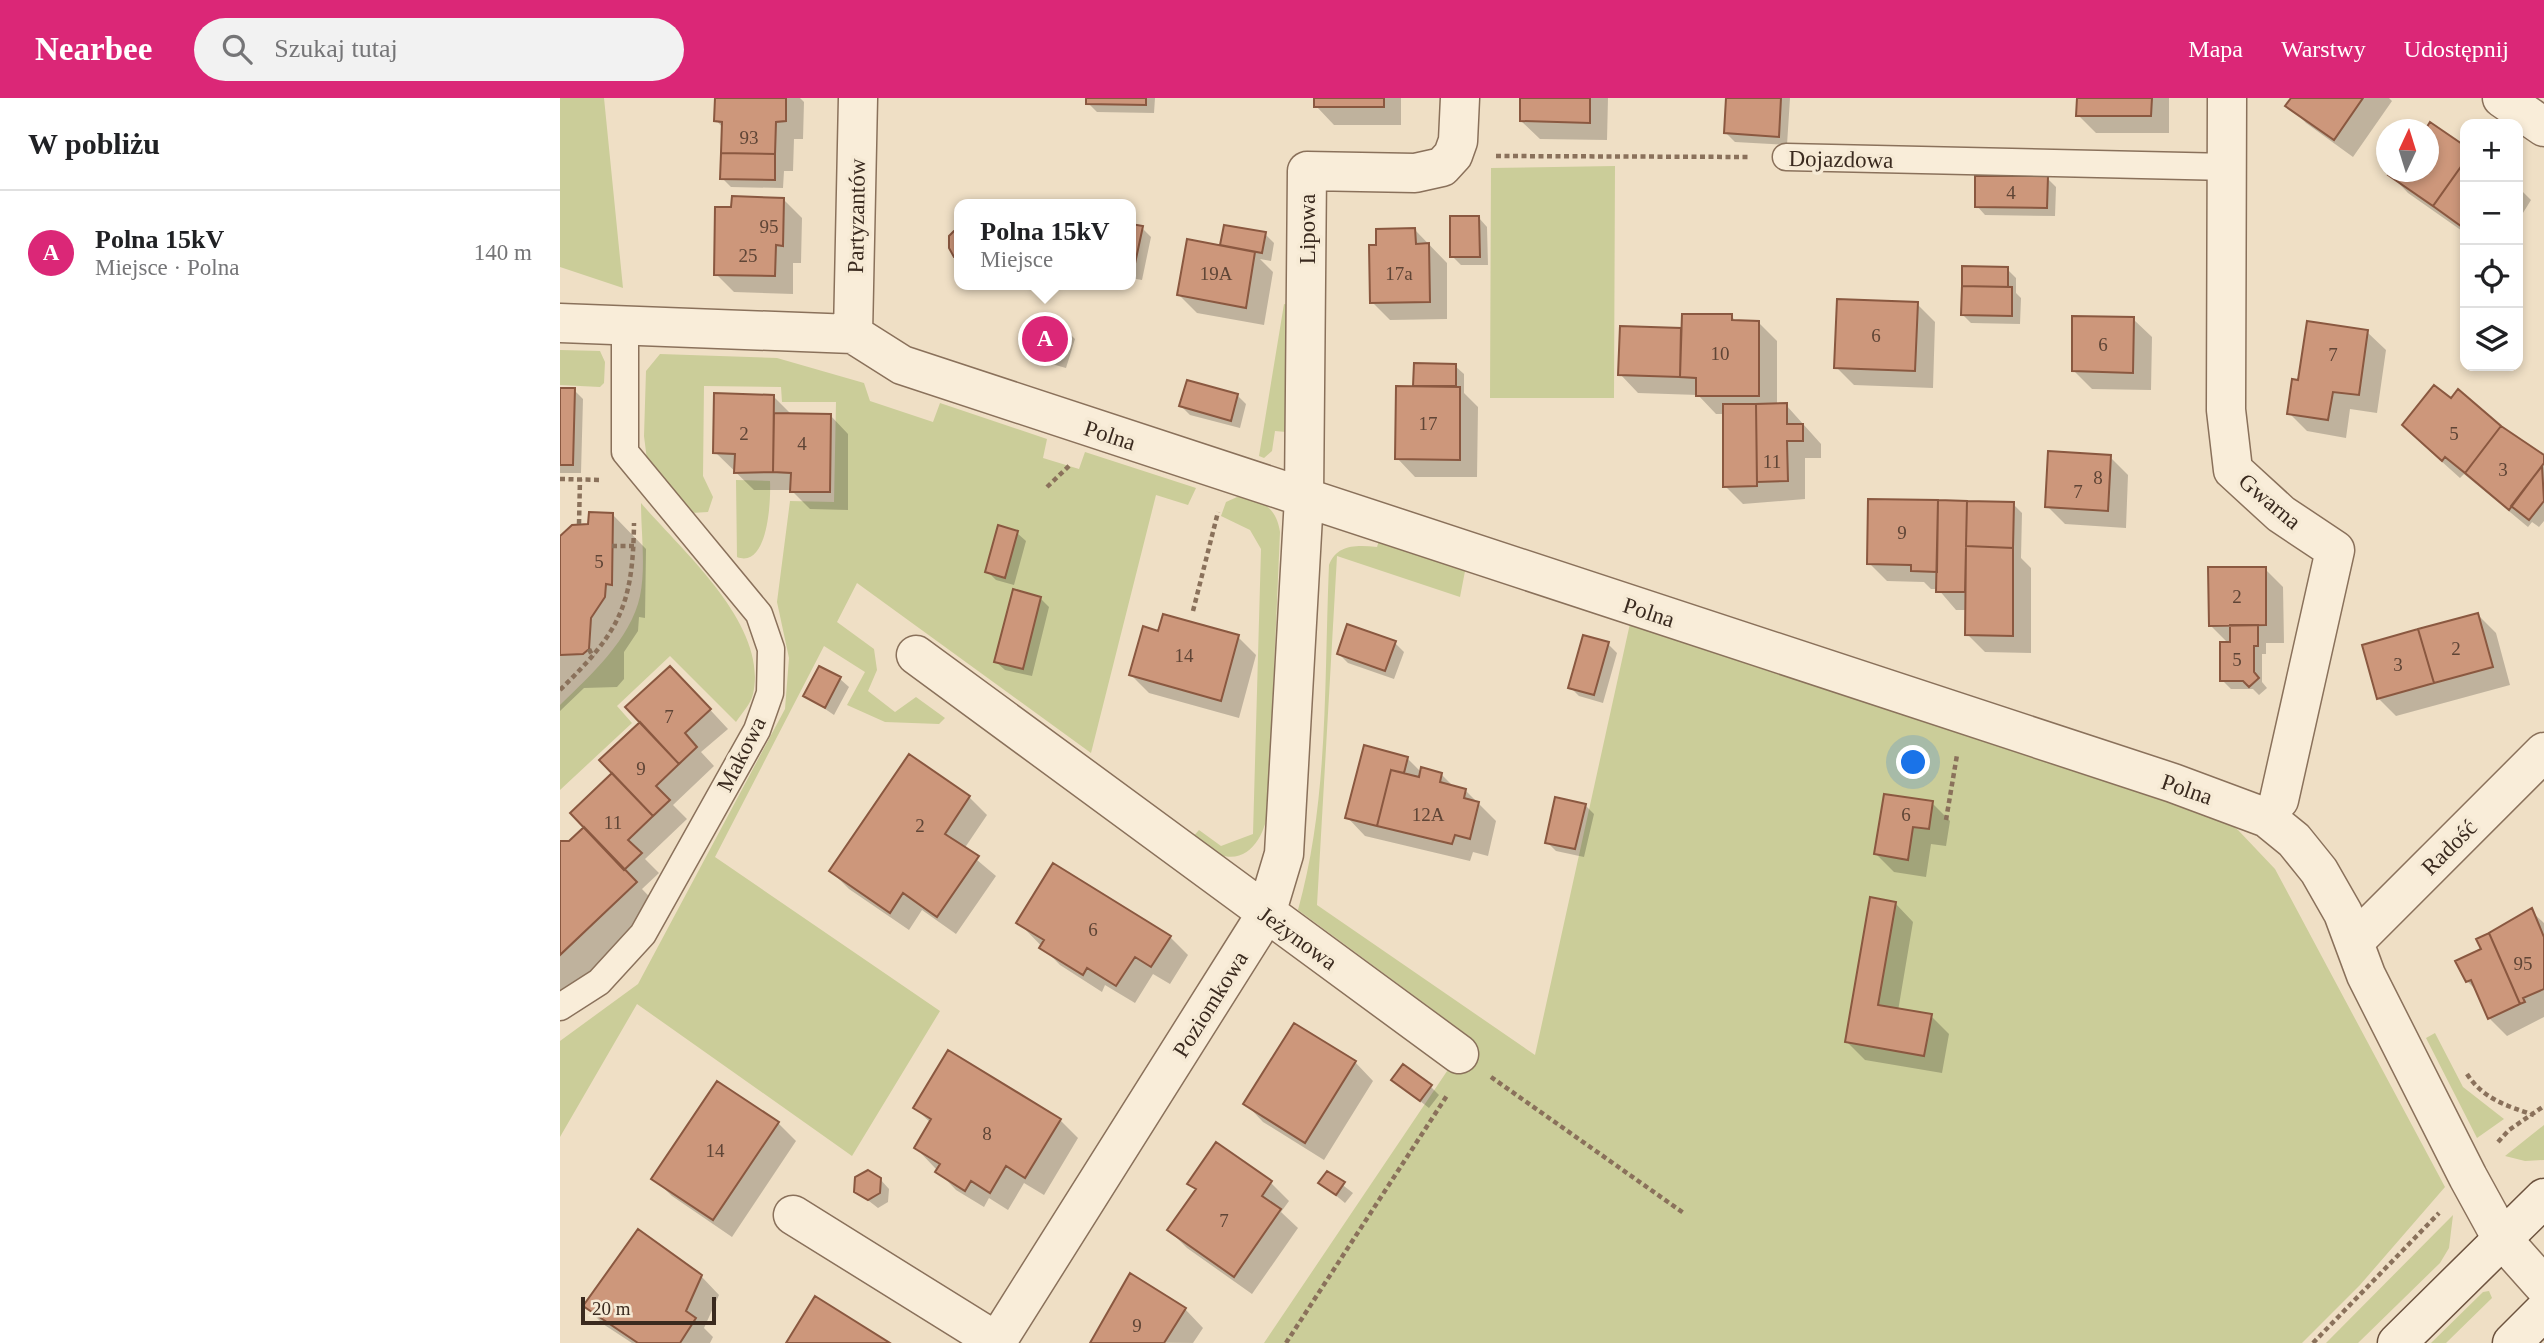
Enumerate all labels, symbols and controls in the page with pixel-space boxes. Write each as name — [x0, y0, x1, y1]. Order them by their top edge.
search box — [194, 18, 684, 81]
icon: search — [218, 30, 256, 68]
text: Nearbee — [35, 31, 152, 67]
text: Szukaj tutaj — [274, 34, 398, 63]
text: Mapa — [2188, 36, 2243, 62]
text: Warstwy — [2281, 36, 2366, 62]
text: Udostępnij — [2404, 36, 2509, 62]
north arrow — [2376, 119, 2439, 182]
map controls — [2460, 119, 2523, 371]
button: + — [2460, 119, 2523, 182]
text: W pobliżu — [28, 127, 160, 160]
house number: 93 — [740, 127, 759, 148]
street label: Dojazdowa — [1788, 146, 1894, 173]
street label: Partyzantów — [843, 158, 870, 274]
house number: 4 — [2006, 182, 2016, 203]
button: − — [2460, 182, 2523, 245]
street label: Lipowa — [1295, 194, 1320, 264]
popup — [954, 199, 1136, 290]
house number: 95 — [760, 216, 779, 237]
text: Polna 15kV — [980, 217, 1110, 246]
text: Polna 15kV — [95, 225, 224, 254]
text: A — [43, 240, 59, 265]
text: 140 m — [474, 240, 532, 265]
house number: 25 — [739, 245, 758, 266]
button: locate — [2460, 245, 2523, 308]
text: Miejsce — [980, 247, 1053, 272]
text: Miejsce · Polna — [95, 255, 239, 280]
house number: 19A — [1200, 263, 1233, 284]
house number: 17a — [1385, 263, 1413, 284]
button: layers — [2460, 308, 2523, 371]
pin: A — [1022, 313, 1068, 365]
house number: 6 — [1871, 325, 1881, 346]
house number: 6 — [2098, 334, 2108, 355]
house number: 10 — [1711, 343, 1730, 364]
house number: 7 — [2328, 344, 2338, 365]
house number: 17 — [1419, 413, 1438, 434]
street label: Polna — [1081, 415, 1139, 455]
house number: 2 — [739, 423, 749, 444]
house number: 5 — [2449, 423, 2459, 444]
house number: 4 — [797, 433, 807, 454]
house number: 11 — [1763, 451, 1781, 472]
house number: 3 — [2498, 459, 2508, 480]
house number: 8 — [2093, 467, 2103, 488]
street label: Gwarna — [2234, 468, 2306, 534]
house number: 7 — [2073, 481, 2083, 502]
house number: 9 — [1897, 522, 1907, 543]
house number: 5 — [594, 551, 604, 572]
house number: 2 — [2232, 586, 2242, 607]
street label: Polna — [1620, 592, 1678, 632]
house number: 2 — [2451, 638, 2461, 659]
house number: 14 — [1175, 645, 1194, 666]
house number: 5 — [2232, 649, 2242, 670]
house number: 3 — [2393, 654, 2403, 675]
house number: 7 — [664, 706, 674, 727]
street label: Makowa — [712, 713, 771, 796]
your location — [1896, 745, 1930, 779]
house number: 9 — [636, 758, 646, 779]
street label: Polna — [2158, 769, 2216, 810]
house number: 12A — [1412, 804, 1445, 825]
house number: 6 — [1901, 804, 1911, 825]
house number: 11 — [604, 812, 622, 833]
house number: 2 — [915, 815, 925, 836]
street label: Radość — [2417, 815, 2482, 880]
street label: Jeżynowa — [1254, 902, 1342, 975]
house number: 6 — [1088, 919, 1098, 940]
street label: Poziomkowa — [1168, 947, 1253, 1062]
house number: 95 — [2514, 953, 2533, 974]
house number: 8 — [982, 1123, 992, 1144]
house number: 14 — [706, 1140, 725, 1161]
house number: 7 — [1219, 1210, 1229, 1231]
scale bar — [581, 1294, 716, 1326]
text: 20 m — [592, 1298, 631, 1319]
house number: 9 — [1132, 1315, 1142, 1336]

